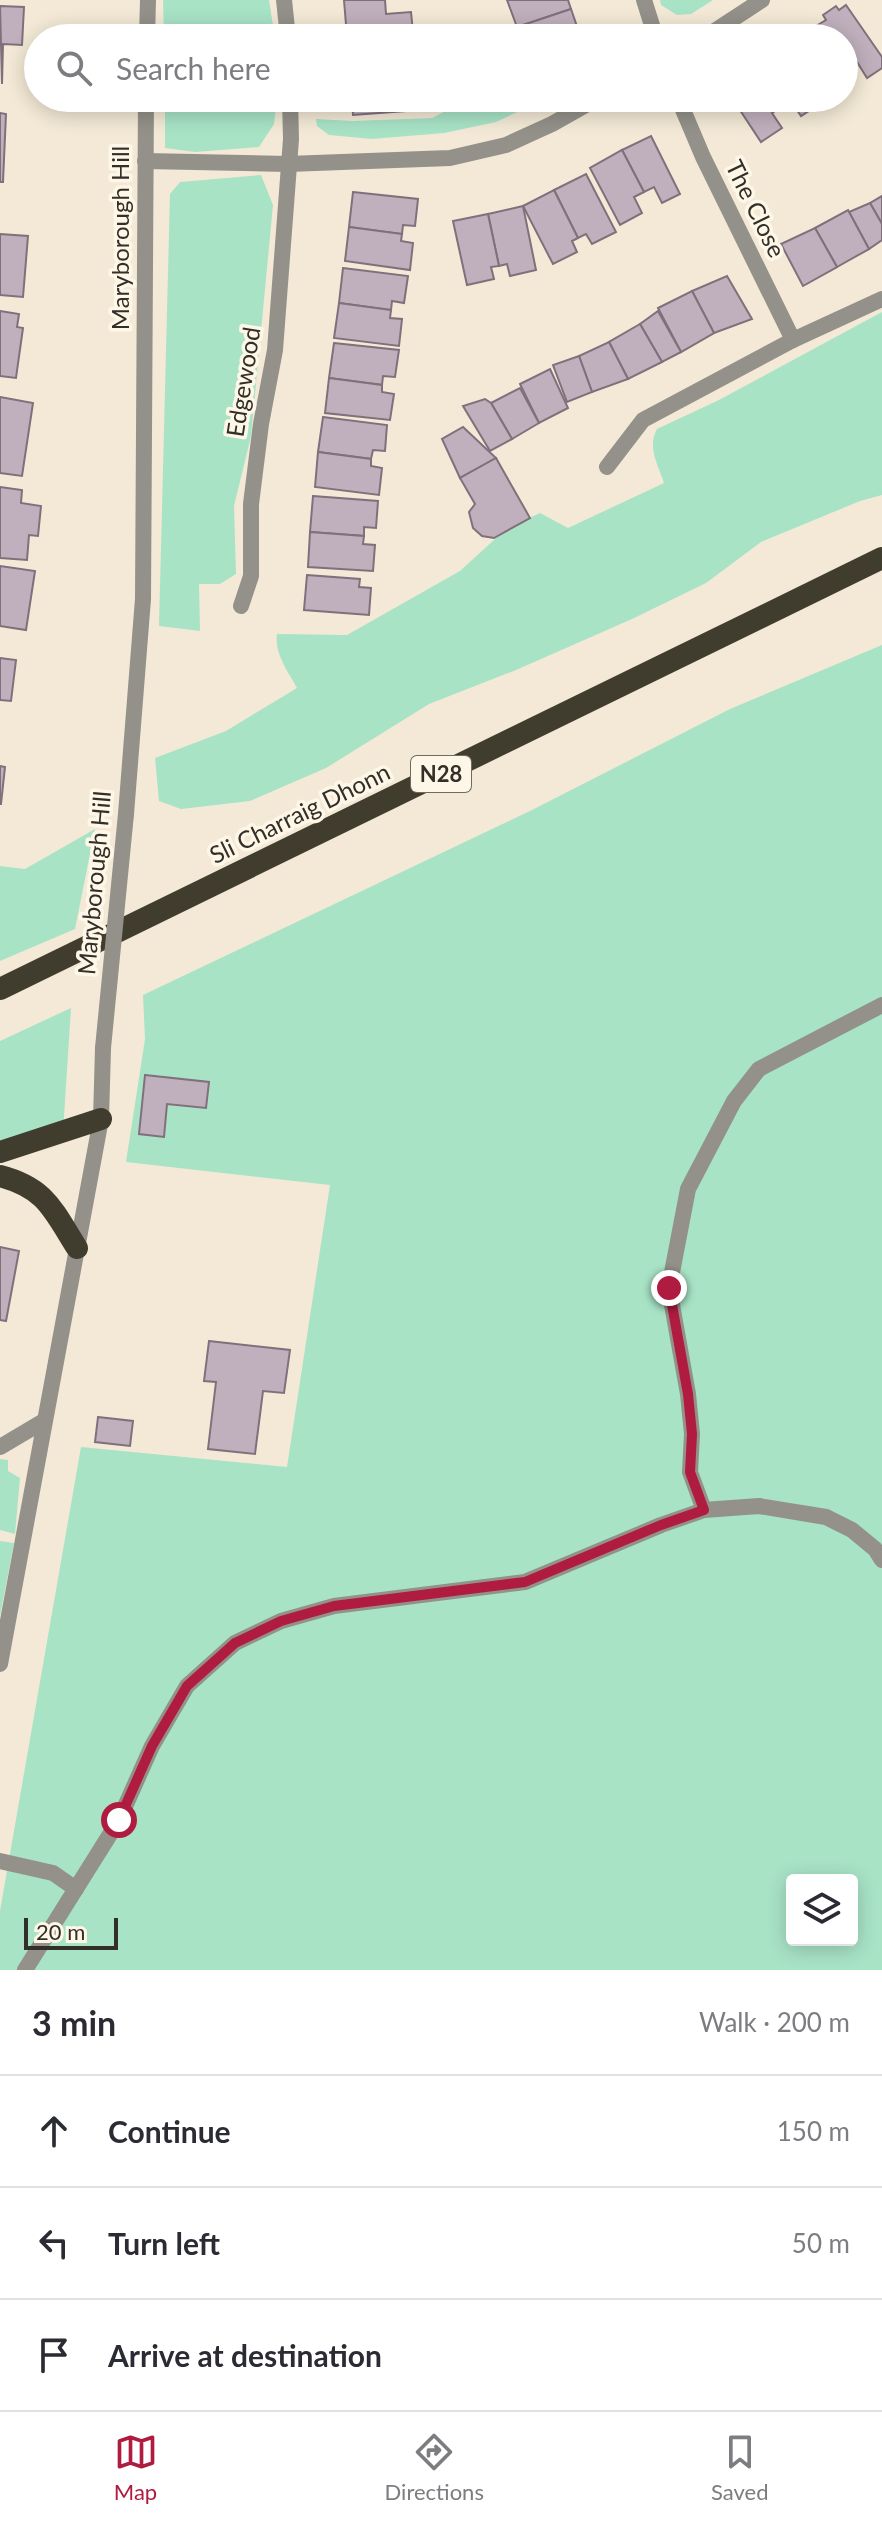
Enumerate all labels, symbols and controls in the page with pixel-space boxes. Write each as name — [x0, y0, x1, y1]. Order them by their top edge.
search box — [24, 24, 858, 112]
icon: search — [52, 46, 96, 90]
text: Search here — [116, 50, 271, 86]
street label: Maryborough Hill — [105, 146, 134, 330]
street label: The Close — [720, 155, 792, 262]
street label: Edgewood — [220, 325, 266, 439]
street label: Sli Charraig Dhonn — [204, 756, 394, 869]
road number: N28 — [411, 756, 471, 792]
street label: Maryborough Hill — [71, 790, 116, 976]
route end — [651, 1270, 687, 1306]
route start — [101, 1802, 137, 1838]
map controls — [786, 1874, 858, 1946]
button: layers — [786, 1874, 858, 1946]
scale bar — [24, 1914, 118, 1950]
text: 20 m — [36, 1918, 85, 1945]
text: 3 min — [32, 2002, 116, 2043]
text: Walk · 200 m — [699, 2006, 850, 2038]
icon: ahead — [32, 2109, 76, 2153]
text: Continue — [108, 2113, 231, 2149]
text: 150 m — [777, 2115, 850, 2147]
icon: left — [32, 2221, 76, 2265]
text: Turn left — [108, 2225, 220, 2261]
text: 50 m — [792, 2227, 850, 2259]
icon: arrive — [32, 2333, 76, 2377]
text: Arrive at destination — [108, 2337, 382, 2373]
tab: Map — [114, 2430, 158, 2505]
tab: Directions — [385, 2430, 484, 2505]
tab: Saved — [711, 2430, 768, 2505]

